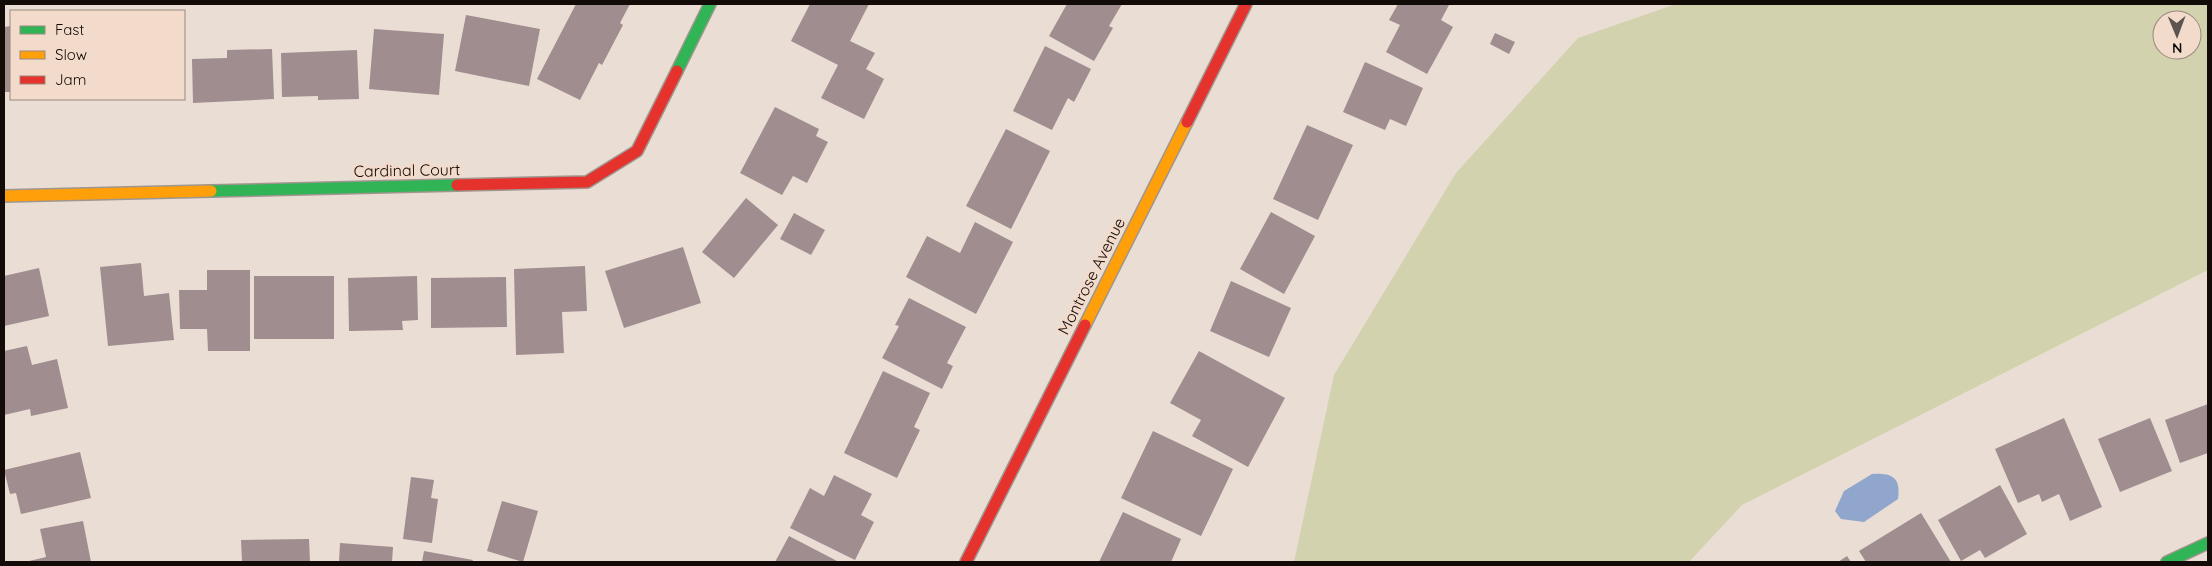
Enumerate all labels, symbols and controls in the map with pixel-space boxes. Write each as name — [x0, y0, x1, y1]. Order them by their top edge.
legend — [10, 10, 185, 100]
north arrow — [2152, 10, 2202, 60]
text: Fast — [55, 20, 84, 39]
text: N — [2172, 39, 2183, 57]
text: Slow — [55, 45, 87, 64]
text: Jam — [55, 70, 86, 89]
street label: Cardinal Court — [353, 159, 461, 181]
street label: Montrose Avenue — [1053, 214, 1129, 338]

